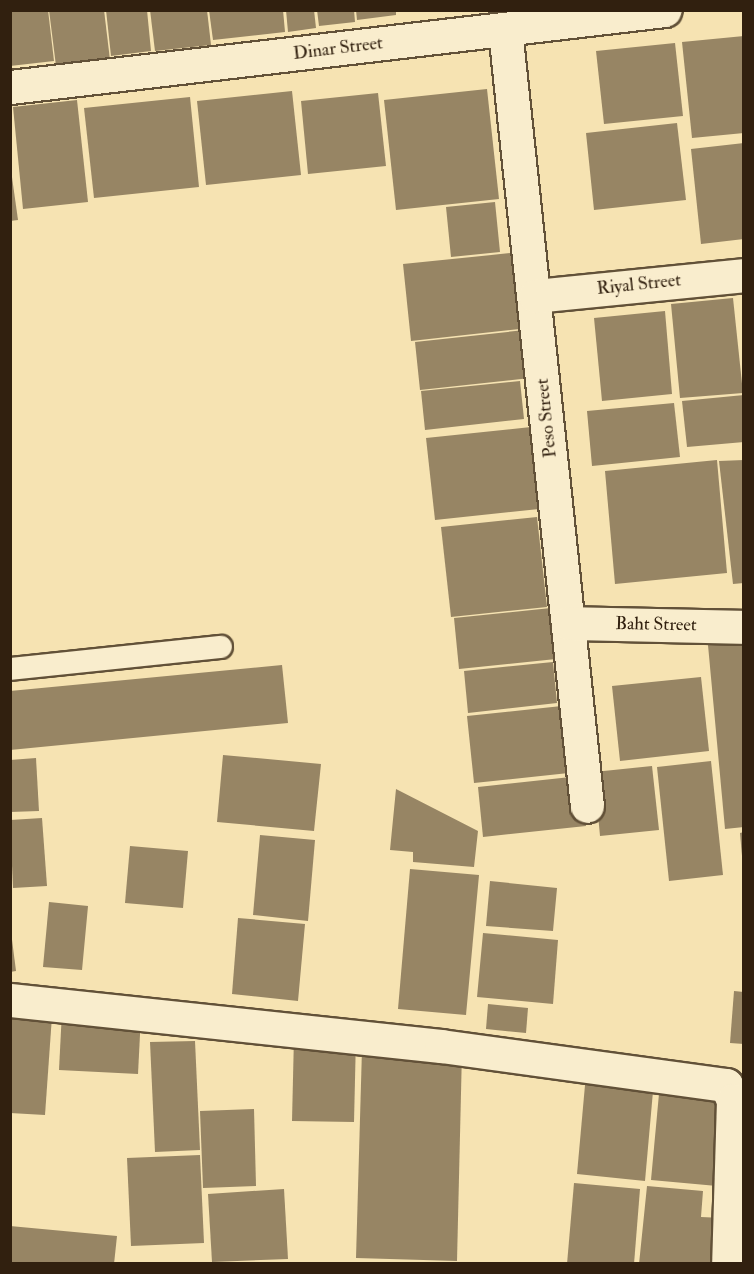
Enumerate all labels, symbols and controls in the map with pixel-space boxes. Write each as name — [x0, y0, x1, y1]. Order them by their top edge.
street label: Dinar Street — [292, 33, 384, 65]
street label: Riyal Street — [596, 270, 682, 300]
street label: Peso Street — [532, 377, 562, 459]
street label: Baht Street — [615, 613, 697, 637]

